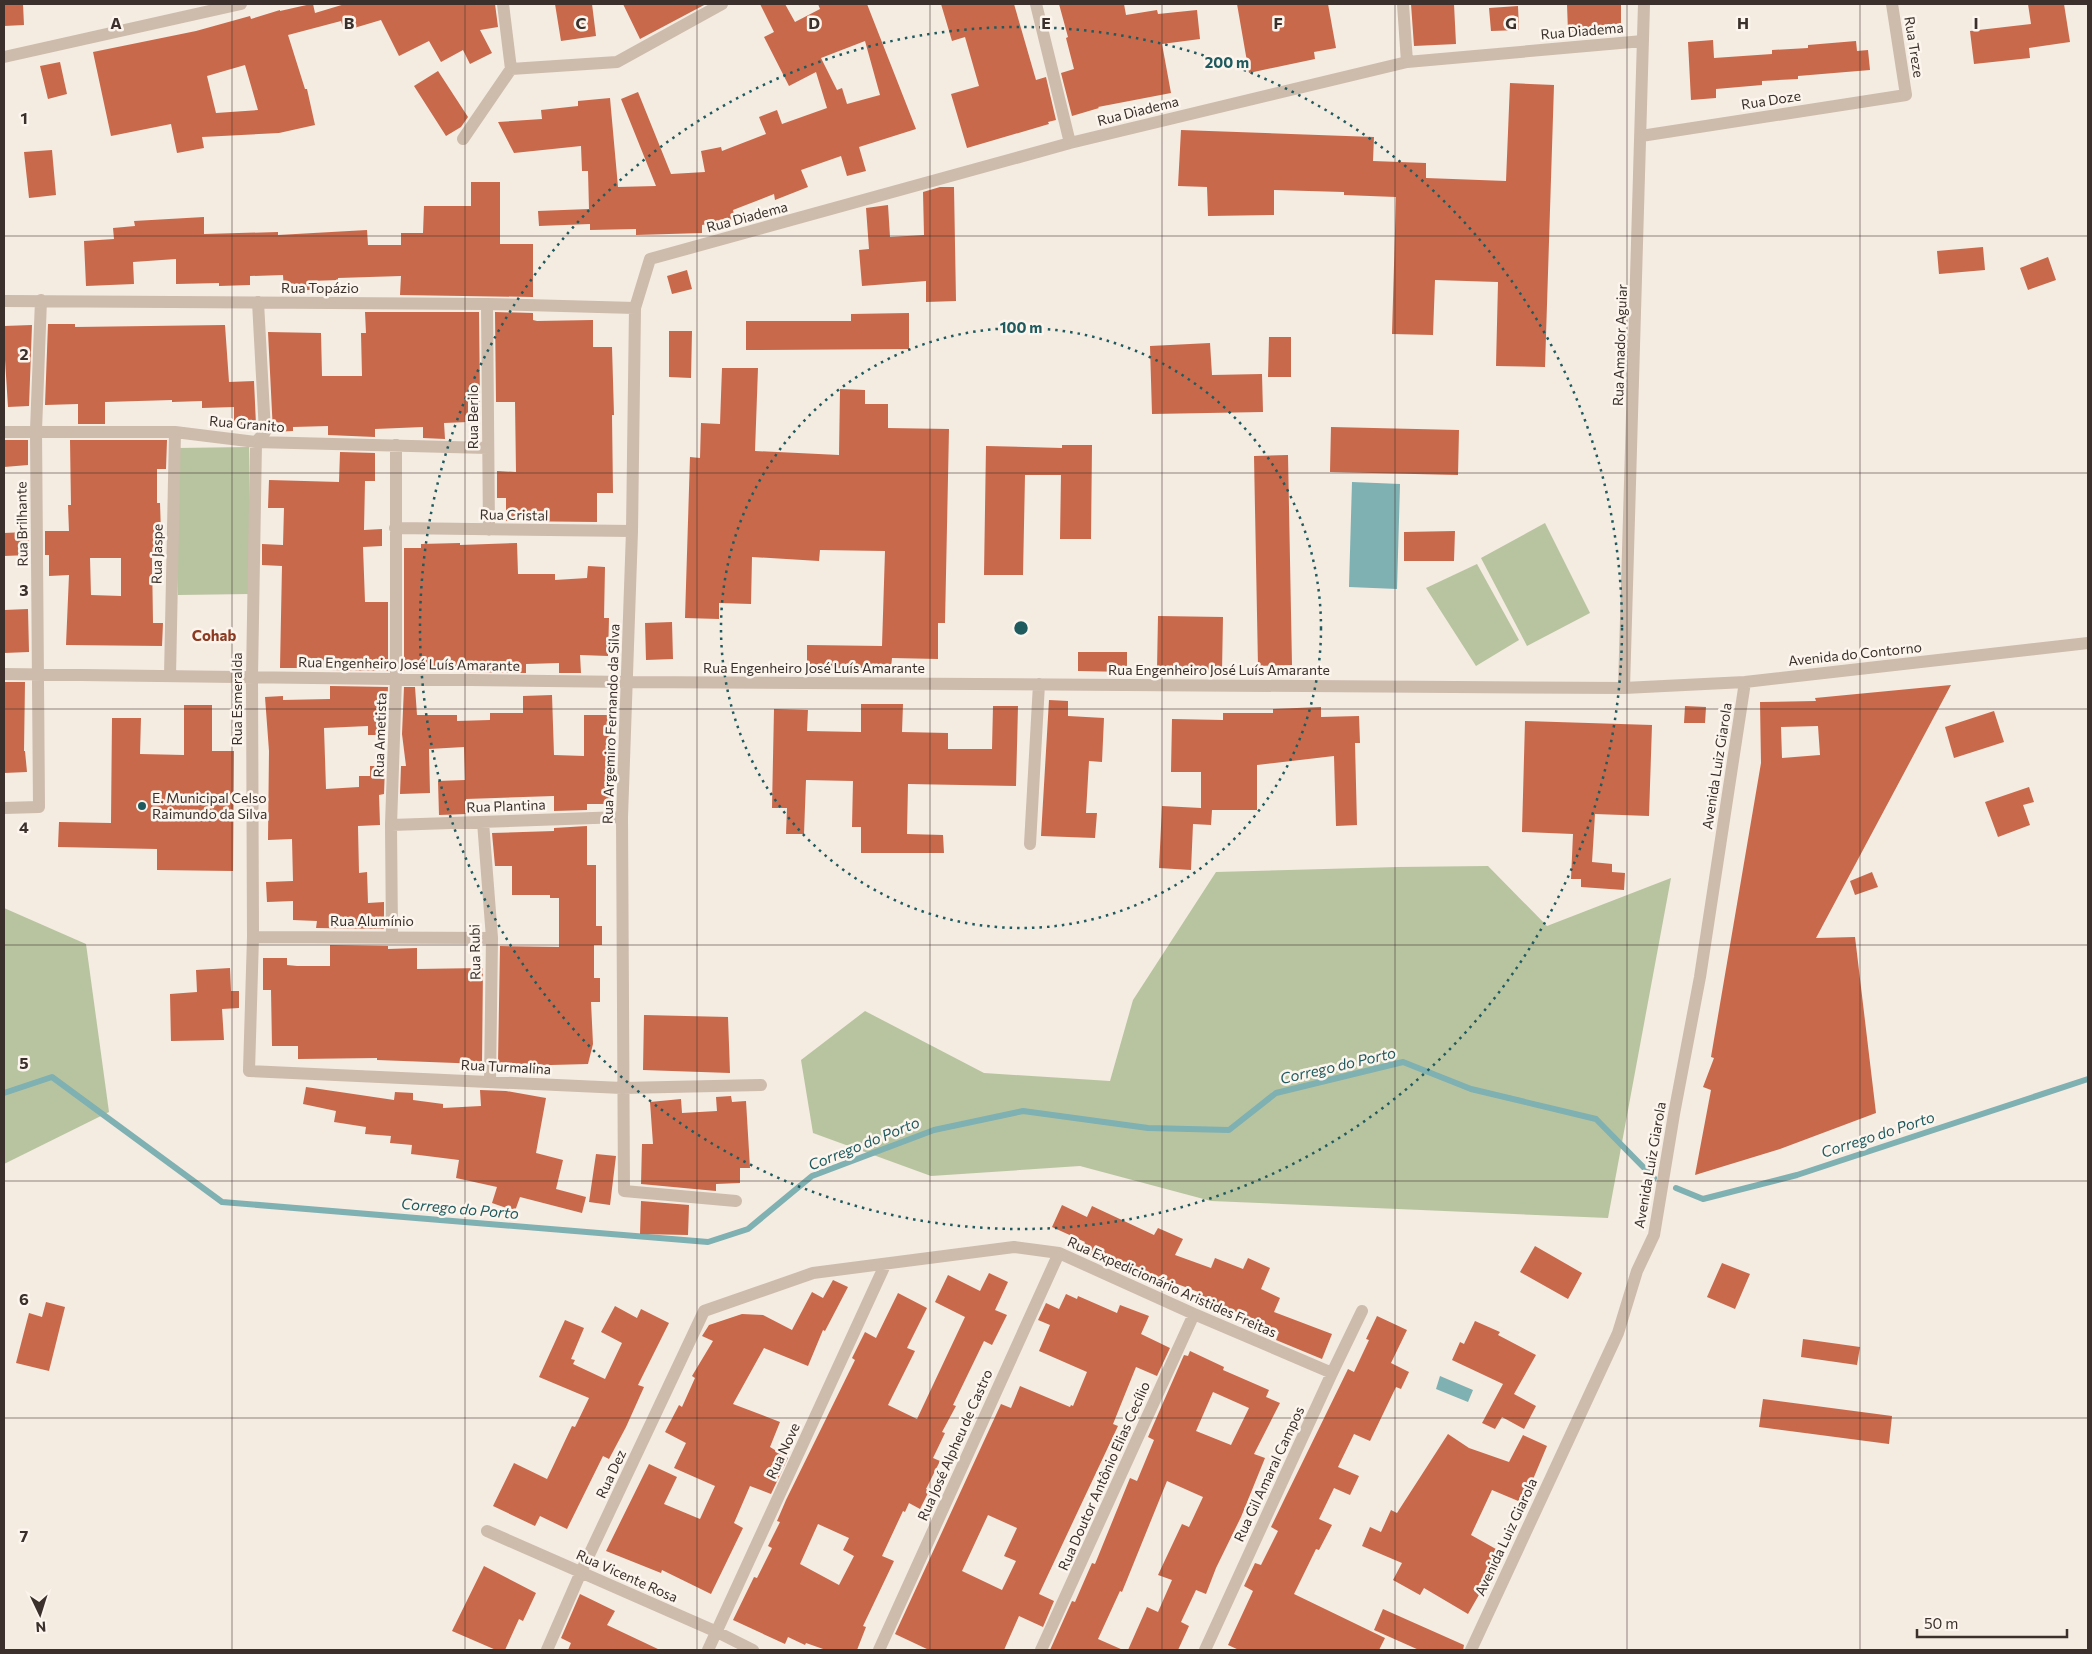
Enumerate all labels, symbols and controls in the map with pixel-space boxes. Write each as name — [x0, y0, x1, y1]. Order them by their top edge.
text: A — [110, 13, 122, 32]
text: B — [344, 13, 355, 32]
text: C — [576, 13, 587, 32]
text: D — [808, 13, 820, 32]
text: E — [1041, 13, 1051, 32]
text: F — [1273, 13, 1283, 32]
text: G — [1505, 13, 1517, 32]
text: H — [1737, 13, 1749, 32]
text: I — [1973, 13, 1979, 32]
street label: Rua Treze — [1901, 15, 1928, 79]
street label: Rua Diadema — [1540, 18, 1624, 43]
text: 200 m — [1205, 53, 1249, 71]
street label: Rua Doze — [1740, 86, 1802, 113]
street label: Rua Diadema — [1095, 92, 1180, 129]
text: 1 — [20, 108, 28, 127]
street label: Rua Diadema — [704, 198, 789, 236]
street label: Rua Topázio — [281, 279, 359, 296]
street label: Rua Amador Aguiar — [1609, 283, 1630, 406]
text: 100 m — [1000, 318, 1042, 336]
text: 2 — [19, 344, 29, 363]
street label: Rua Berilo — [464, 385, 481, 449]
street label: Rua Granito — [209, 412, 286, 435]
street label: Rua Brilhante — [12, 481, 31, 567]
street label: Rua Cristal — [479, 505, 549, 524]
street label: Rua Jaspe — [147, 524, 166, 584]
text: 3 — [19, 580, 29, 599]
centre of rings — [1012, 619, 1030, 637]
street label: Rua Argemiro Fernando da Silva — [599, 624, 622, 824]
district label: Cohab — [192, 626, 236, 644]
street label: Avenida do Contorno — [1787, 638, 1923, 669]
street label: Rua Esmeralda — [228, 652, 245, 746]
street label: Rua Engenheiro José Luís Amarante — [298, 653, 520, 674]
street label: Rua Engenheiro José Luís Amarante — [703, 659, 925, 676]
street label: Rua Engenheiro José Luís Amarante — [1108, 661, 1330, 678]
street label: Rua Ametista — [370, 692, 389, 778]
street label: Avenida Luiz Giarola — [1698, 701, 1735, 830]
place label: E. Municipal Celso Raimundo da Silva — [152, 789, 267, 822]
street label: Rua Plantina — [466, 796, 546, 815]
marker: E. Municipal Celso Raimundo da Silva — [136, 800, 148, 812]
text: 4 — [19, 817, 29, 836]
street label: Rua Alumínio — [330, 912, 414, 929]
street label: Rua Rubi — [466, 924, 483, 980]
water label: Corrego do Porto — [1278, 1043, 1397, 1087]
text: 5 — [19, 1053, 29, 1072]
street label: Rua Turmalina — [460, 1056, 552, 1077]
street label: Avenida Luiz Giarola — [1630, 1100, 1669, 1229]
water label: Corrego do Porto — [1819, 1107, 1937, 1161]
water label: Corrego do Porto — [805, 1113, 922, 1174]
water label: Corrego do Porto — [400, 1194, 520, 1222]
street label: Rua Expedicionário Aristides Freitas — [1065, 1233, 1279, 1341]
text: 6 — [19, 1289, 29, 1308]
street label: Rua José Alpheu de Castro — [913, 1366, 996, 1523]
street label: Rua Doutor Antônio Elias Cecílio — [1054, 1379, 1153, 1573]
street label: Rua Gil Amaral Campos — [1230, 1403, 1307, 1544]
street label: Rua Nove — [762, 1420, 803, 1482]
street label: Rua Dez — [592, 1447, 629, 1501]
street label: Avenida Luiz Giarola — [1471, 1475, 1540, 1598]
text: 7 — [20, 1526, 29, 1545]
street label: Rua Vicente Rosa — [574, 1546, 681, 1606]
north arrow — [15, 1589, 65, 1639]
scale bar — [1917, 1606, 2067, 1638]
text: 50 m — [1924, 1614, 1958, 1632]
text: N — [35, 1619, 47, 1636]

